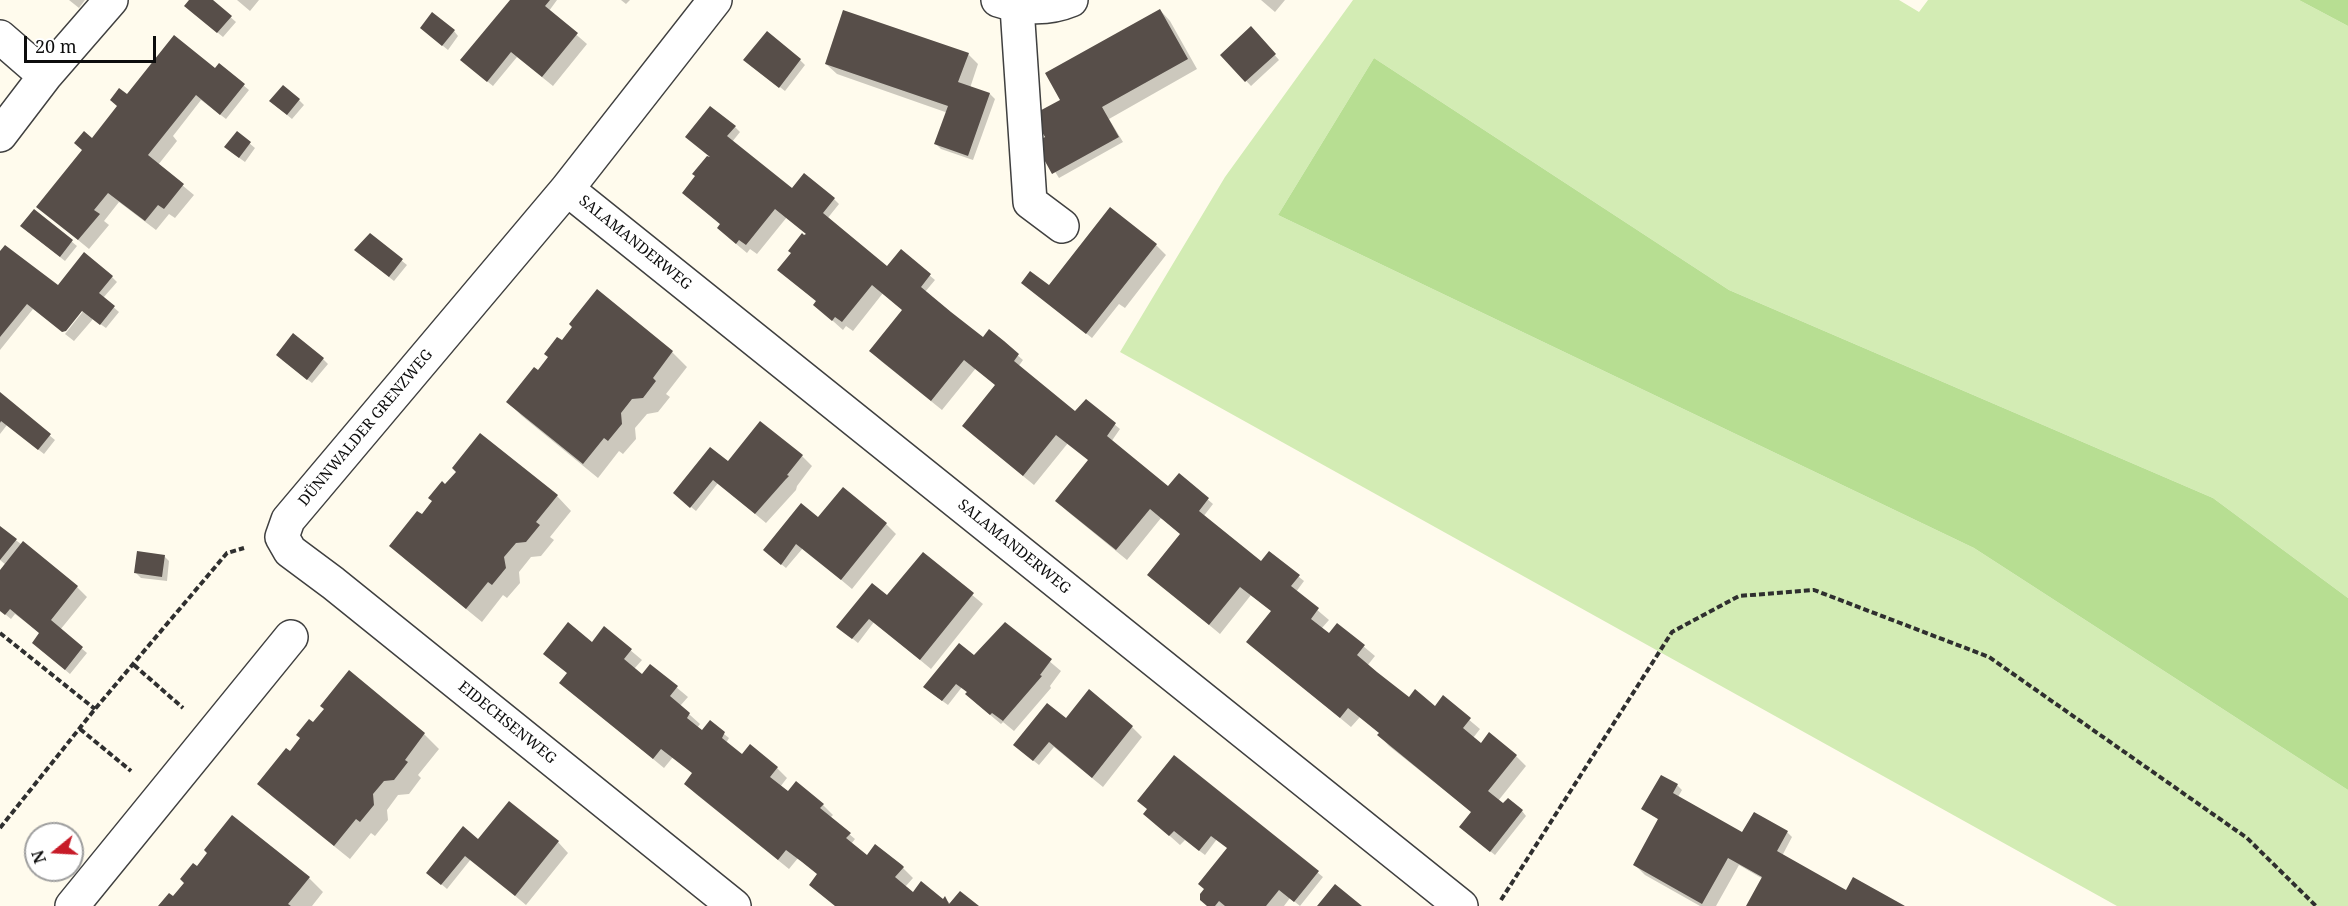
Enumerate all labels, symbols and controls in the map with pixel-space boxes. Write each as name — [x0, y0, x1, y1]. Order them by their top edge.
scale bar — [27, 24, 159, 62]
text: 20 m — [35, 34, 77, 58]
street label: SALAMANDERWEG — [575, 192, 695, 294]
street label: DÜNNWALDER GRENZWEG — [295, 346, 437, 510]
street label: SALAMANDERWEG — [954, 496, 1074, 598]
street label: EIDECHSENWEG — [454, 678, 560, 768]
north arrow — [24, 822, 84, 882]
text: N — [26, 848, 51, 866]

